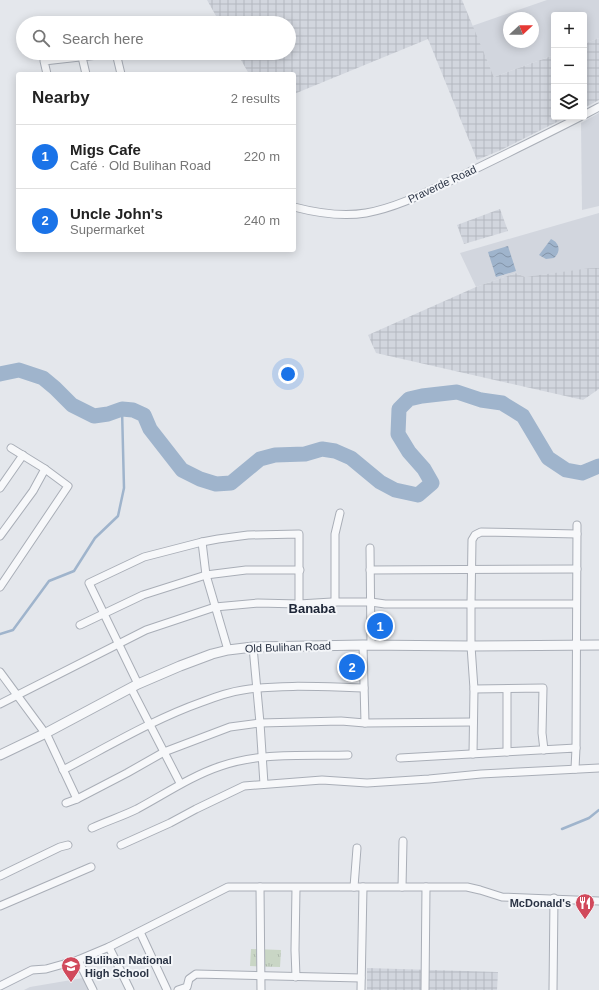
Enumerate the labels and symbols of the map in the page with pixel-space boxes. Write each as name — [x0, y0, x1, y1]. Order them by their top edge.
north arrow — [503, 12, 539, 48]
street label: Praverde Road — [406, 163, 478, 205]
your location — [278, 364, 298, 384]
district label: Banaba — [289, 601, 336, 616]
pin: 1 — [367, 611, 393, 641]
street label: Old Bulihan Road — [245, 639, 331, 655]
pin: 2 — [339, 652, 365, 682]
restaurant icon: McDonald's — [574, 892, 596, 920]
place label: McDonald's — [510, 897, 571, 909]
place label: Bulihan National High School — [85, 954, 172, 979]
school or university icon: Bulihan National High School — [60, 955, 82, 983]

